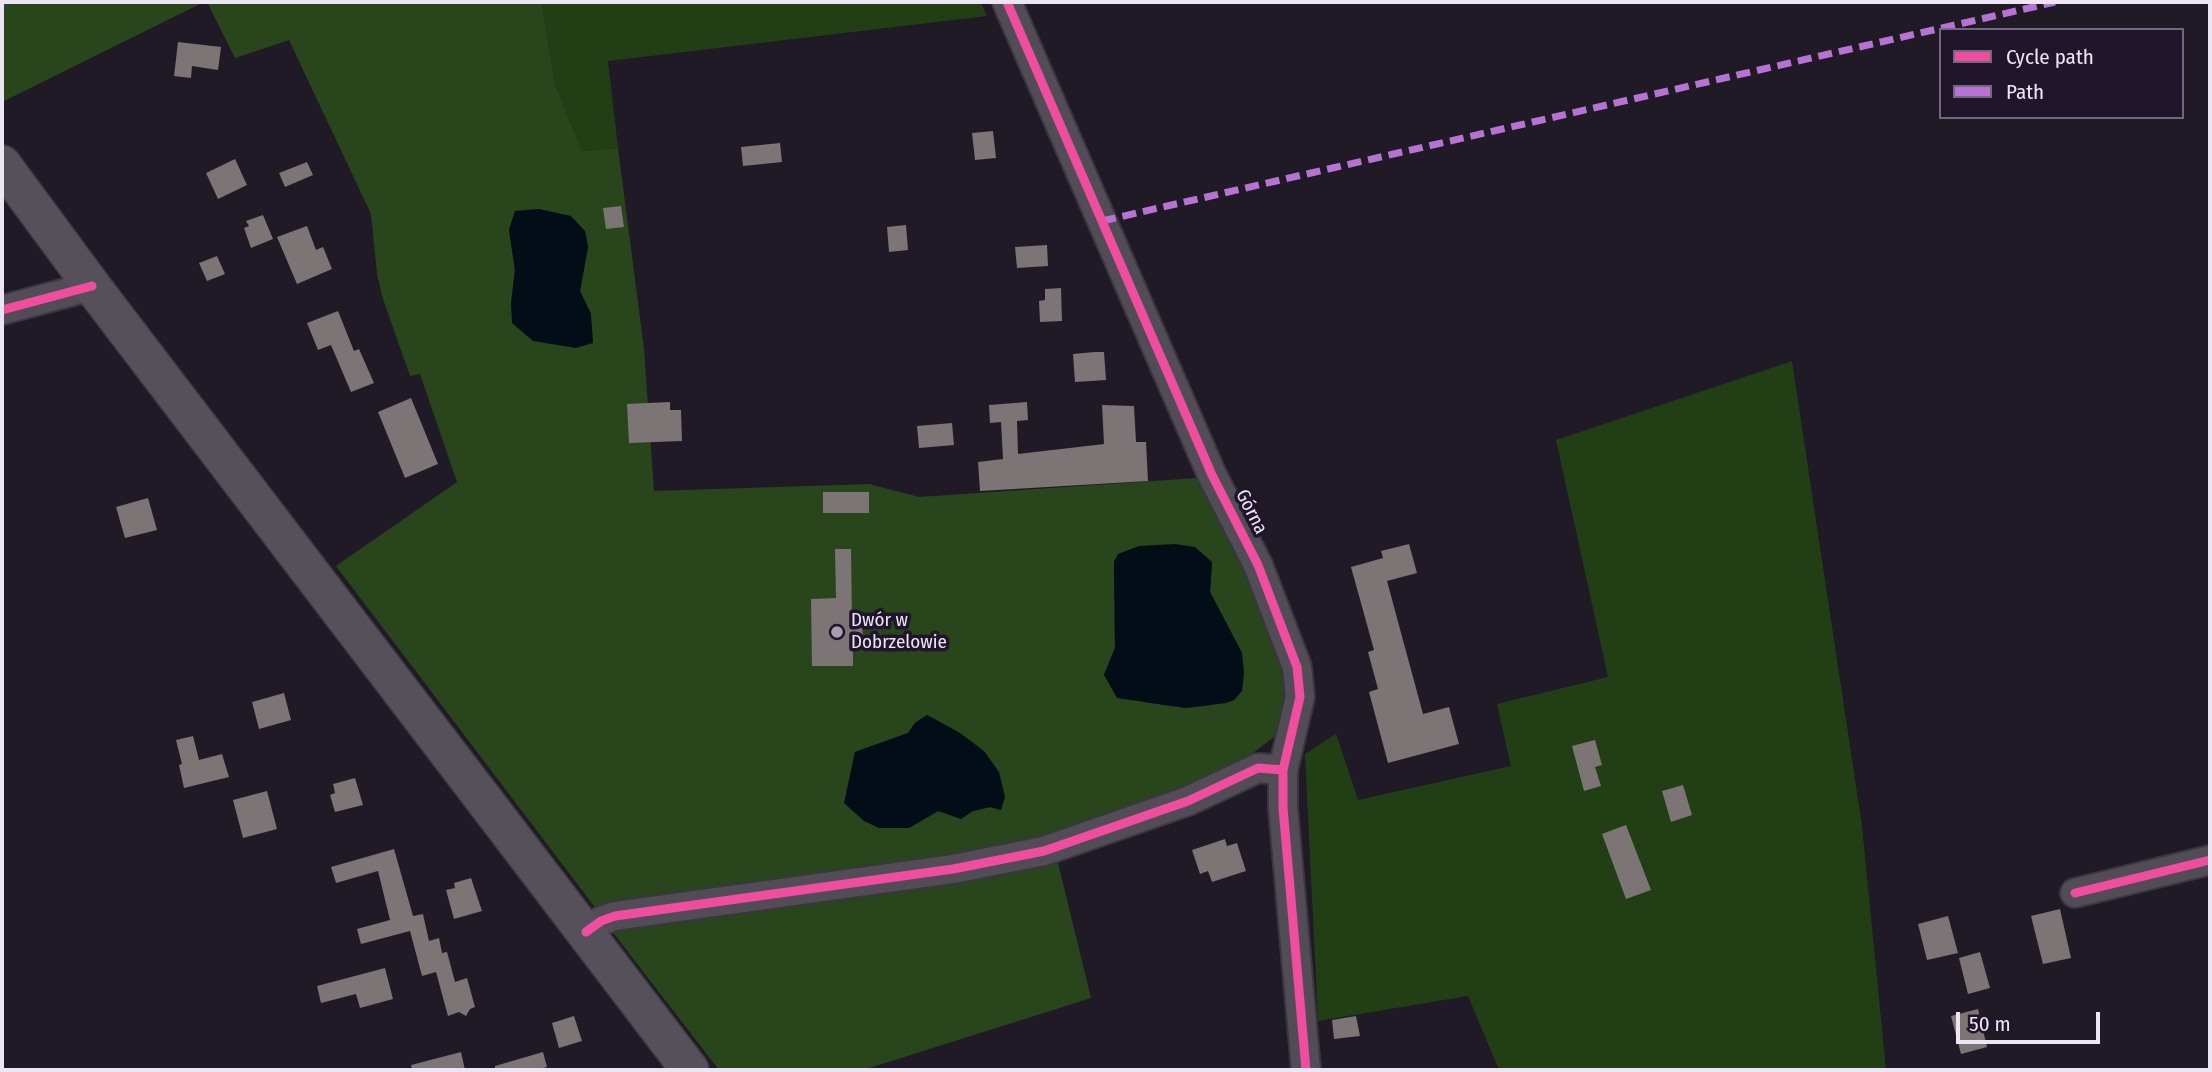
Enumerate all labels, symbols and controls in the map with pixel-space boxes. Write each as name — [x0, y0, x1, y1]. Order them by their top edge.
legend — [1939, 28, 2184, 119]
text: Cycle path — [2006, 44, 2094, 70]
text: Path — [2006, 79, 2044, 105]
street label: Górna — [1230, 486, 1272, 538]
place label: Dwór w Dobrzelowie — [851, 610, 947, 654]
marker: Dwór w Dobrzelowie — [829, 624, 845, 640]
scale bar — [1960, 998, 2104, 1042]
text: 50 m — [1969, 1011, 2011, 1037]

